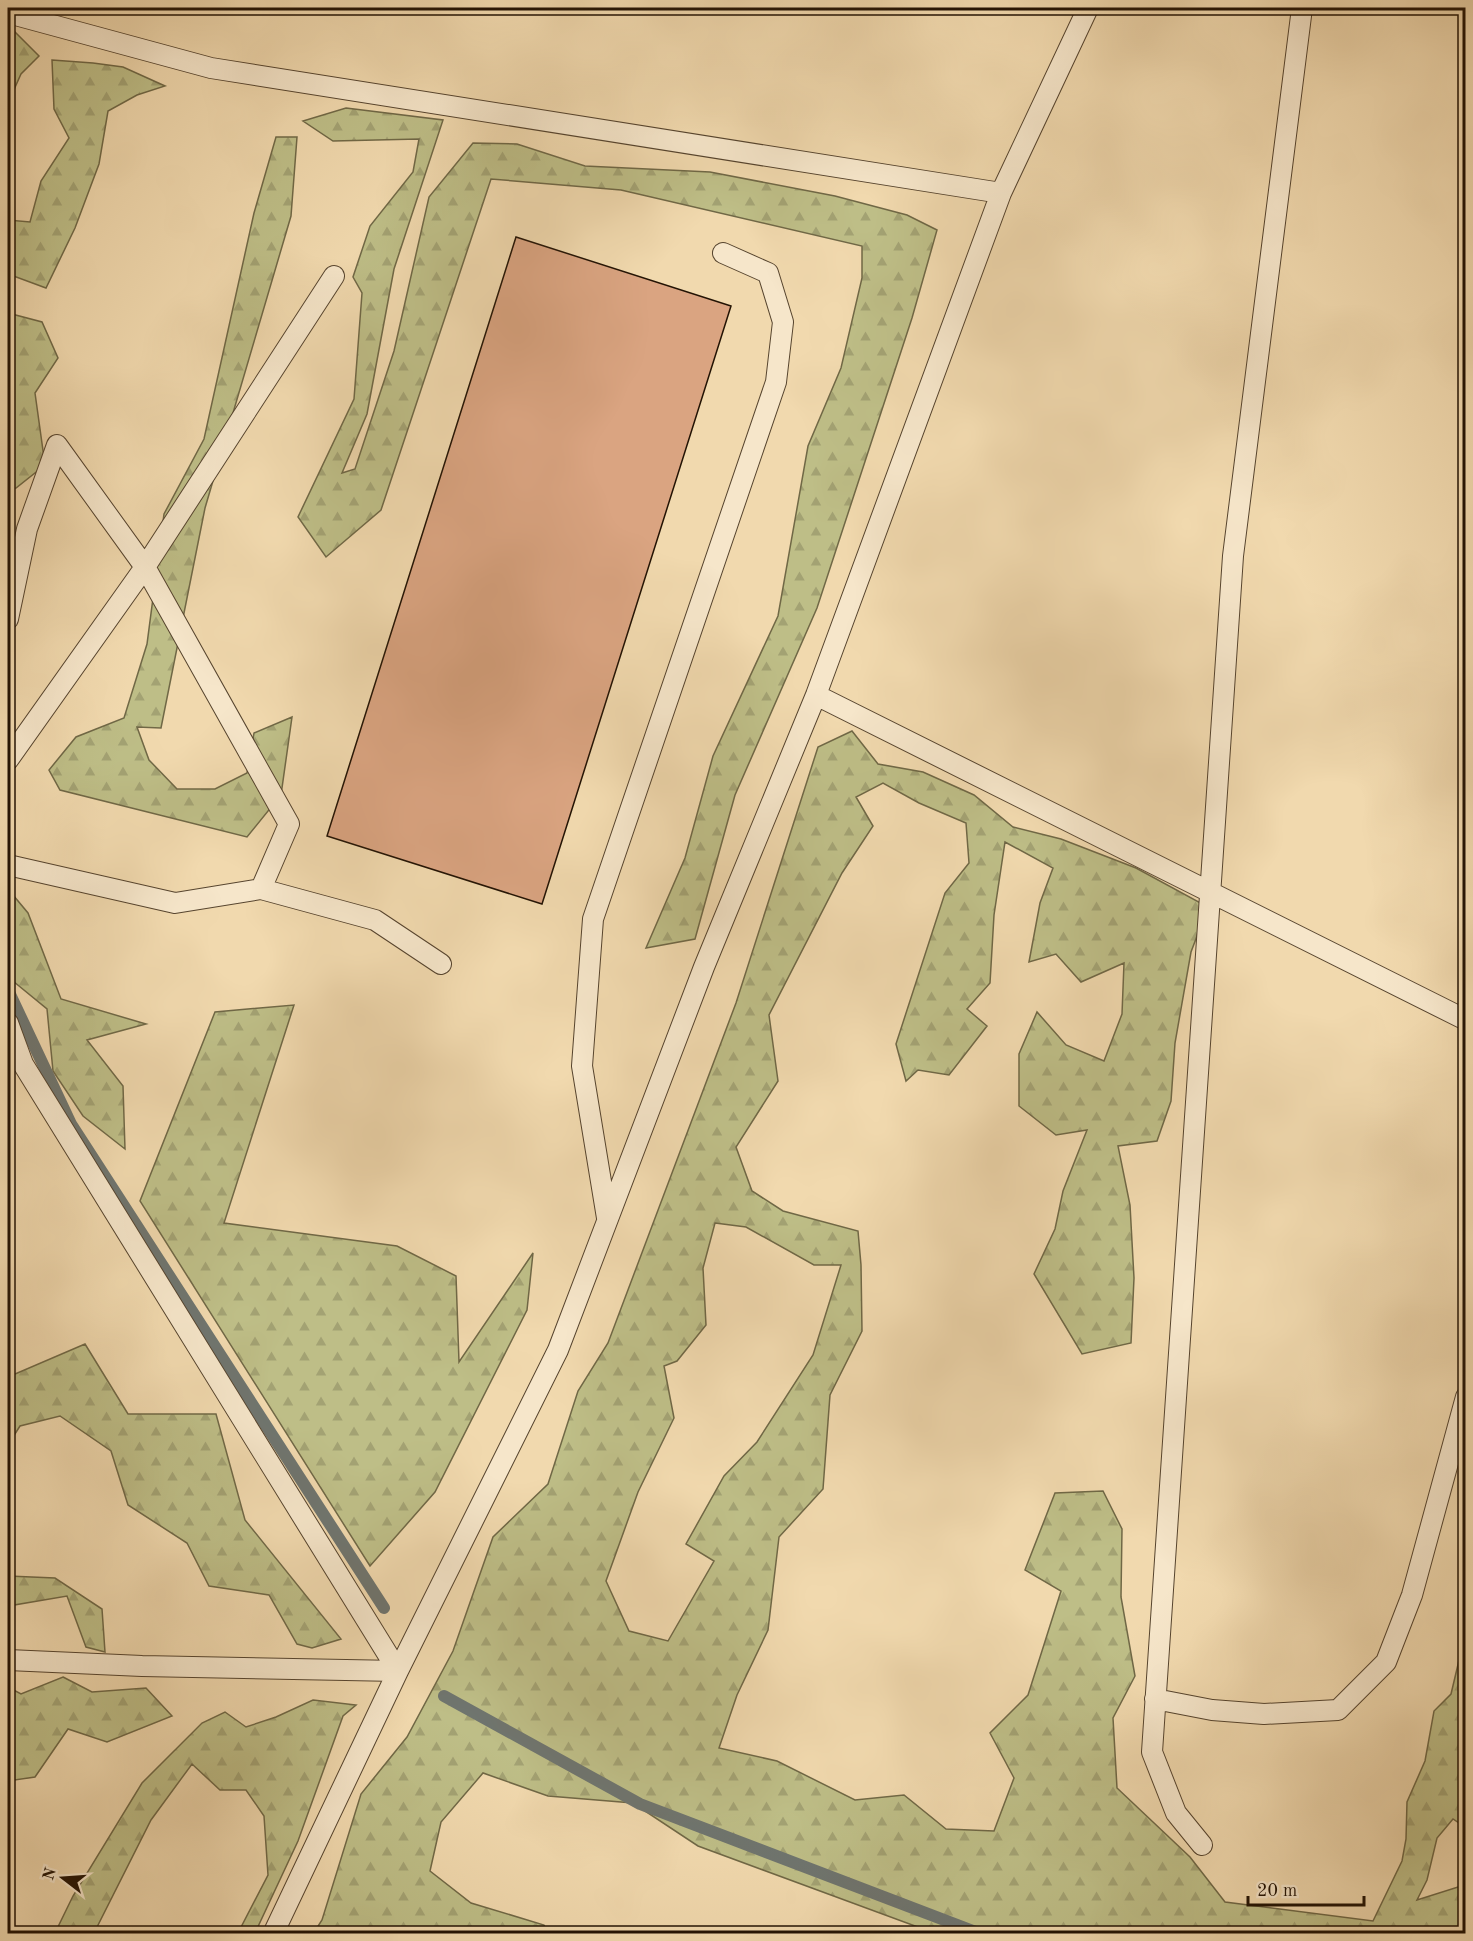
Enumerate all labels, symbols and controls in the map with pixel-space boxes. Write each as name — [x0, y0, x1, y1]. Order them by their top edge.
north arrow — [33, 1848, 93, 1908]
text: N — [41, 1865, 60, 1882]
scale bar — [1248, 1869, 1364, 1907]
text: 20 m — [1257, 1882, 1297, 1900]

